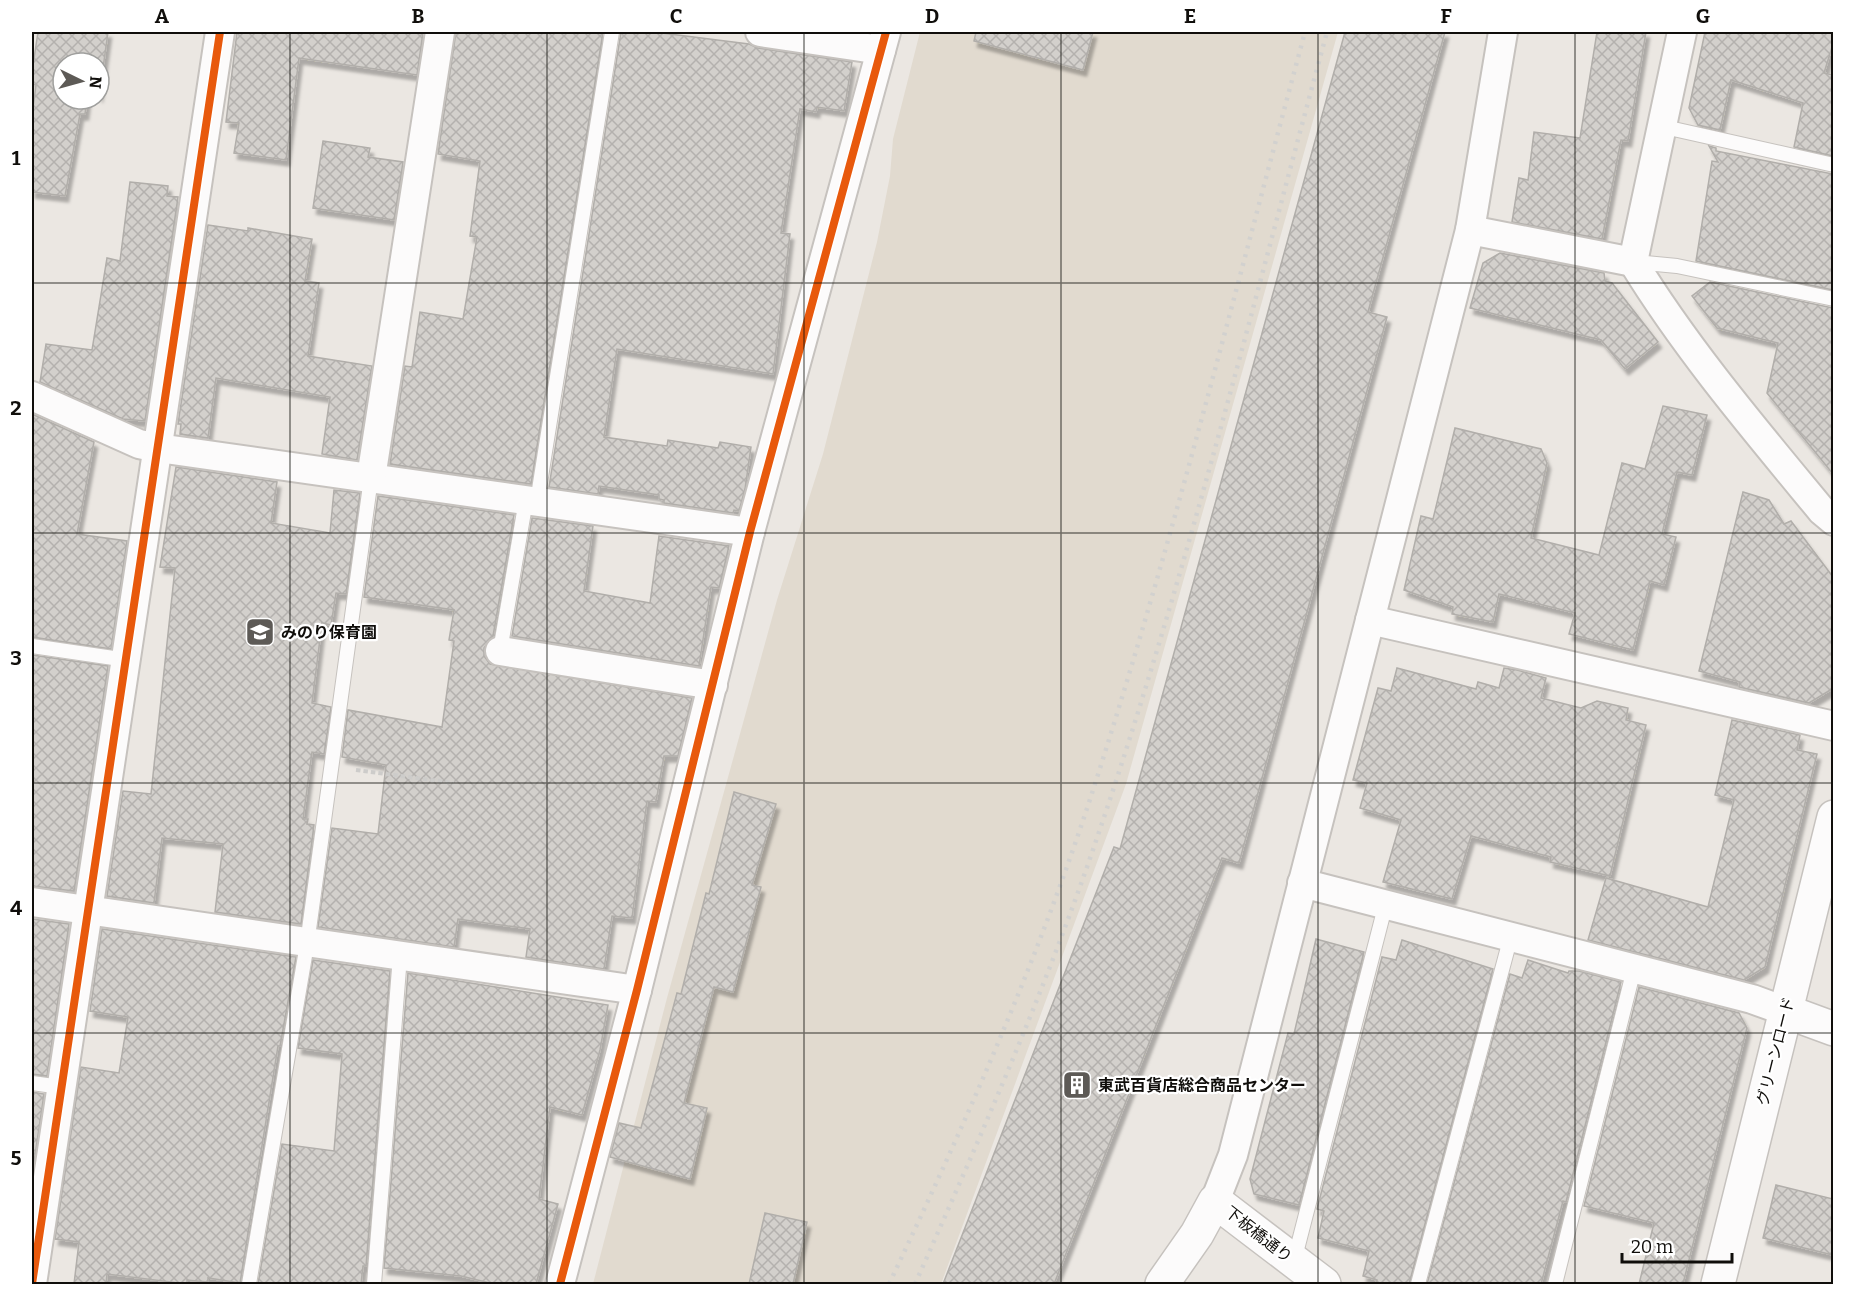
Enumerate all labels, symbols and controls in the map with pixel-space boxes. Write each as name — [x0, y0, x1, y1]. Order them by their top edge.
text: A — [155, 4, 170, 28]
text: B — [412, 4, 425, 28]
text: C — [670, 4, 682, 28]
text: D — [925, 4, 939, 28]
text: E — [1184, 4, 1196, 28]
text: F — [1440, 4, 1452, 28]
text: G — [1696, 4, 1710, 28]
north arrow — [51, 51, 111, 111]
text: N — [85, 75, 105, 89]
text: 1 — [12, 146, 21, 170]
text: 2 — [10, 396, 22, 420]
school or university icon: みのり保育園 — [244, 616, 276, 648]
place label: みのり保育園 — [281, 623, 377, 642]
text: 3 — [10, 646, 22, 670]
text: 4 — [10, 896, 22, 920]
street label: グリーンロード — [1753, 995, 1798, 1107]
building icon: 東武百貨店総合商品センター — [1061, 1069, 1093, 1101]
place label: 東武百貨店総合商品センター — [1098, 1076, 1306, 1095]
text: 5 — [11, 1146, 22, 1170]
street label: 下板橋通り — [1221, 1202, 1296, 1267]
scale bar — [1622, 1226, 1732, 1264]
text: 20 m — [1631, 1236, 1673, 1258]

